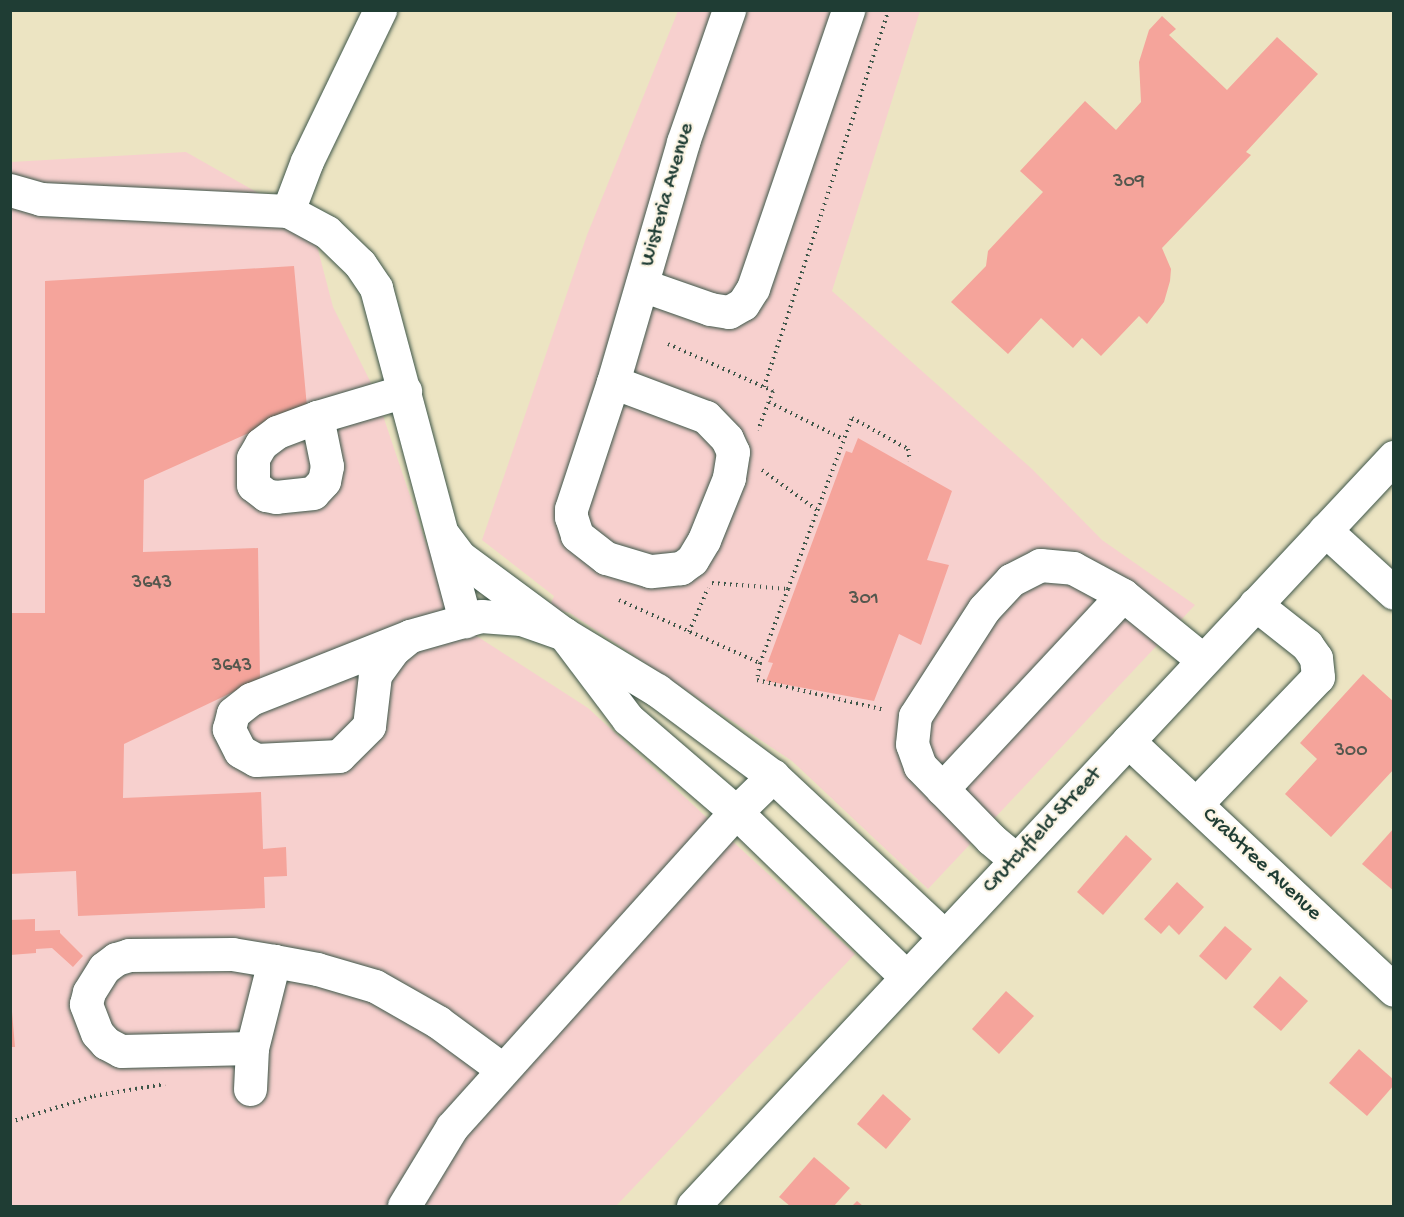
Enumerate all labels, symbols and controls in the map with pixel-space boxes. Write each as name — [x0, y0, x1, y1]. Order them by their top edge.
street label: Wisteria Avenue — [635, 120, 701, 270]
house number: 309 — [1113, 170, 1145, 194]
house number: 3643 — [132, 571, 172, 595]
house number: 301 — [849, 587, 879, 611]
house number: 3643 — [212, 654, 252, 678]
house number: 300 — [1334, 739, 1368, 763]
street label: Crutchfield Street — [978, 762, 1108, 900]
street label: Crabtree Avenue — [1196, 803, 1326, 927]

